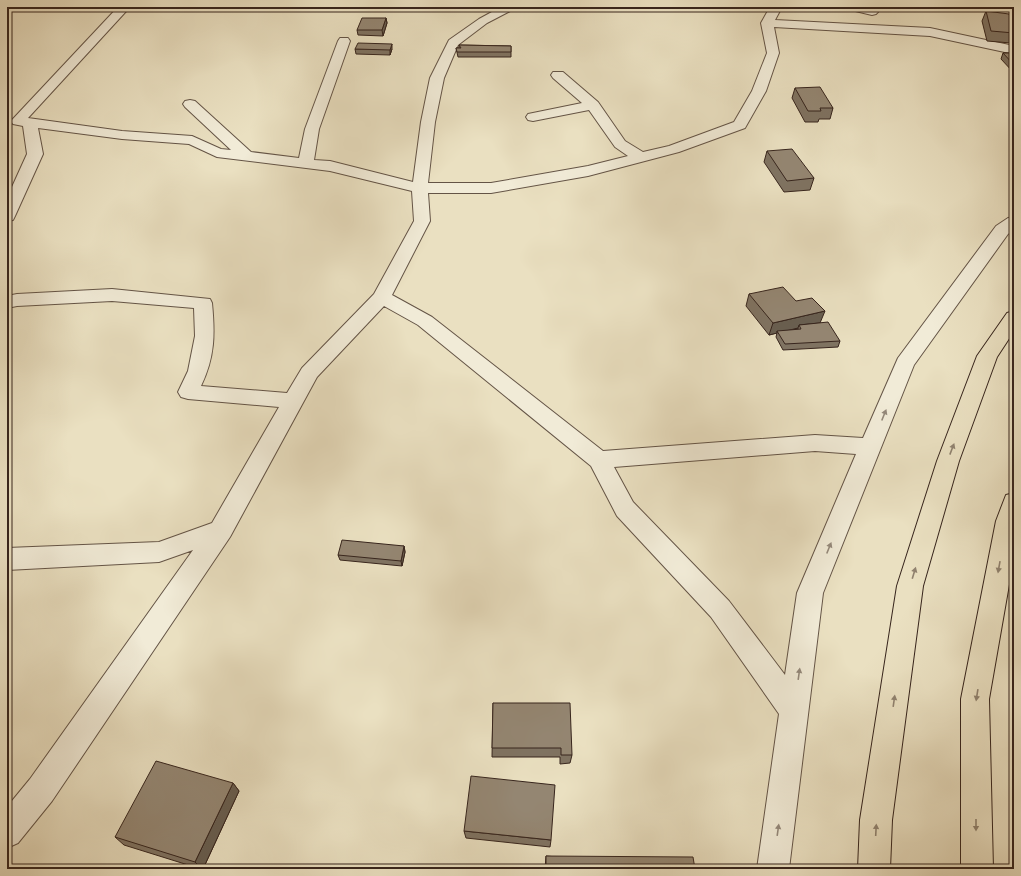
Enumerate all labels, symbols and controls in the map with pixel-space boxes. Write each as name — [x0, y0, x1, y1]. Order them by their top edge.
one-way arrow — [881, 409, 887, 421]
one-way arrow — [950, 442, 956, 454]
one-way arrow — [826, 542, 832, 554]
one-way arrow — [996, 561, 1002, 573]
one-way arrow — [911, 567, 917, 579]
one-way arrow — [796, 668, 802, 680]
one-way arrow — [973, 689, 979, 701]
one-way arrow — [891, 695, 897, 707]
one-way arrow — [973, 819, 980, 831]
one-way arrow — [775, 824, 781, 836]
one-way arrow — [872, 824, 879, 836]

